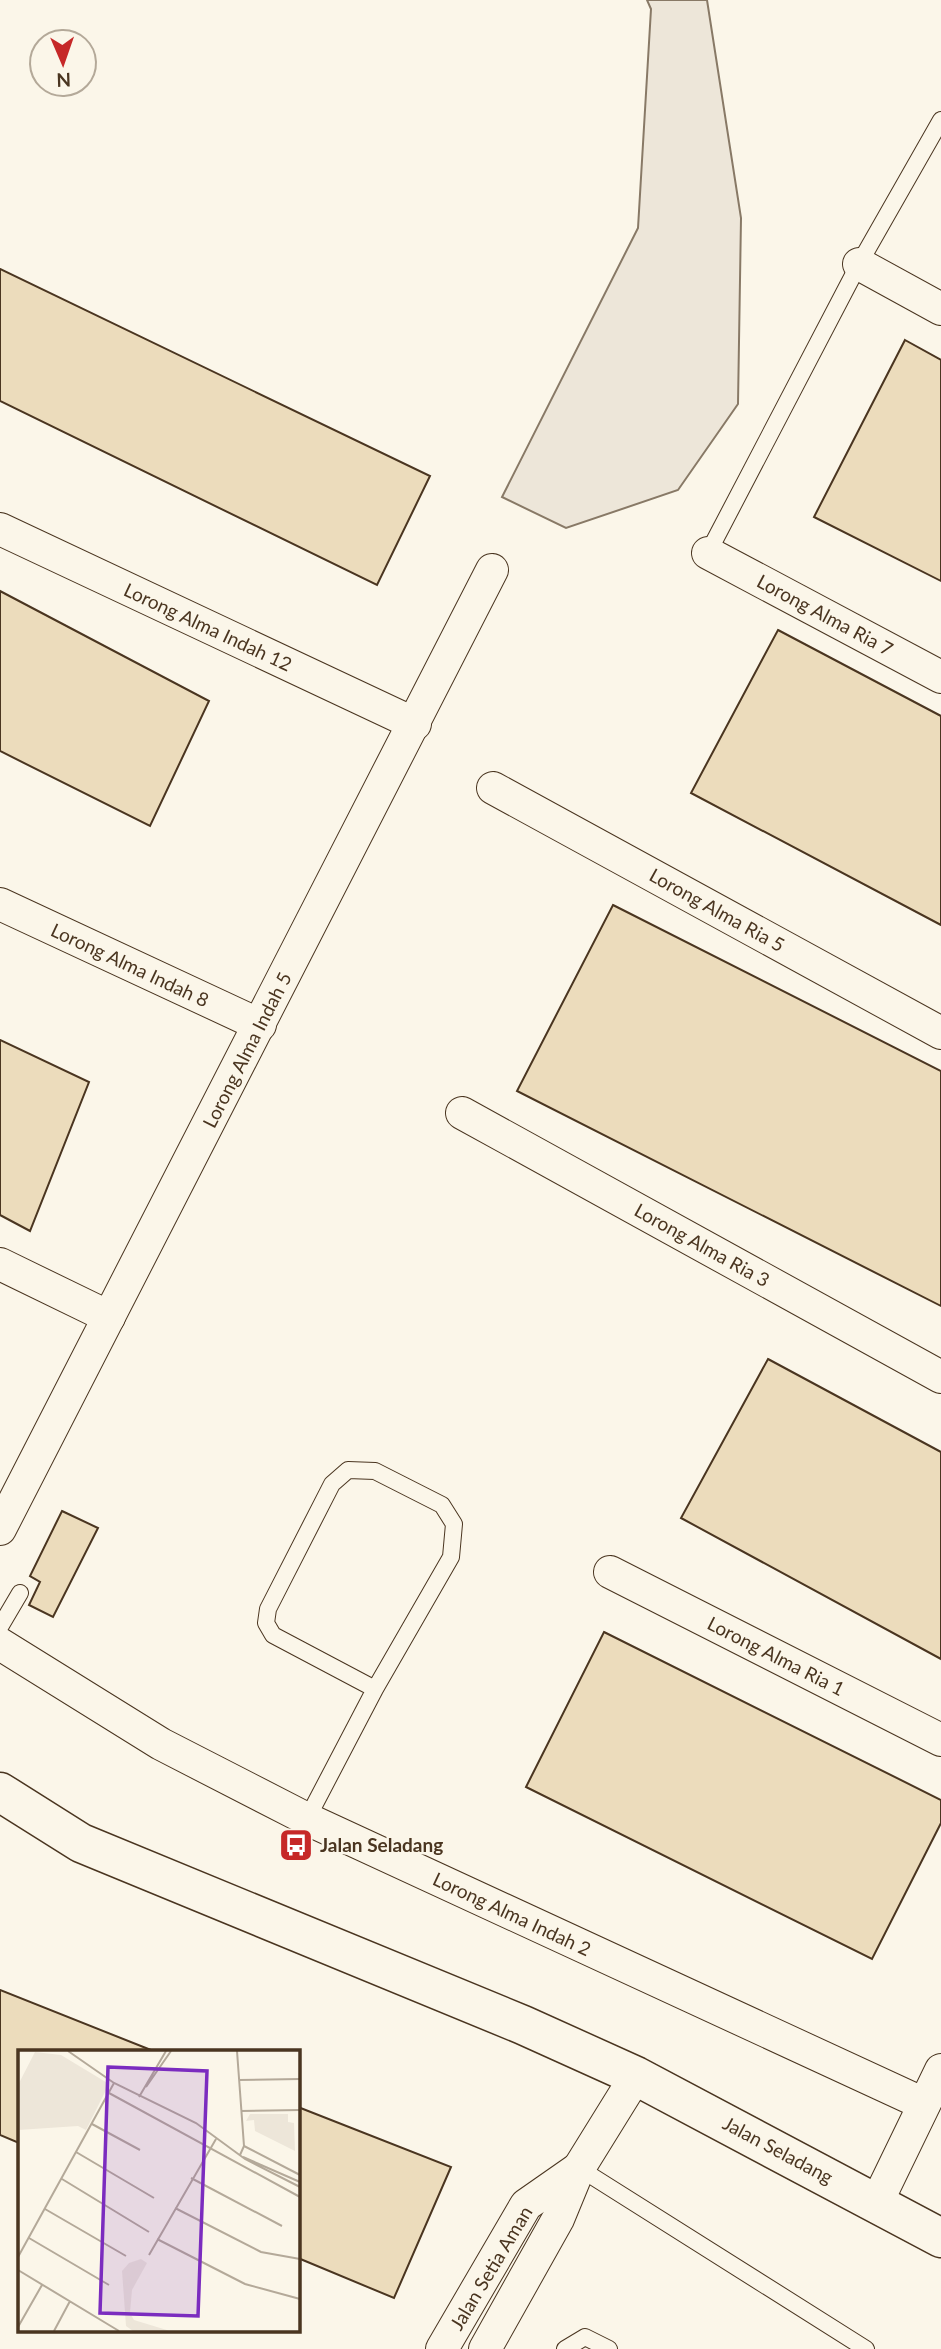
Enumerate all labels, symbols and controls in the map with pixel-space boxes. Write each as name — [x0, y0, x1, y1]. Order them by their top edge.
north arrow — [28, 28, 98, 98]
text: N — [56, 69, 71, 92]
street label: Lorong Alma Ria 7 — [753, 569, 897, 660]
street label: Lorong Alma Indah 12 — [121, 578, 296, 676]
street label: Lorong Alma Ria 5 — [646, 863, 789, 956]
street label: Lorong Alma Indah 8 — [48, 918, 213, 1011]
street label: Lorong Alma Indah 5 — [197, 968, 296, 1131]
street label: Lorong Alma Ria 3 — [631, 1198, 774, 1291]
street label: Lorong Alma Ria 1 — [704, 1611, 849, 1700]
bus stop icon: Jalan Seladang — [277, 1826, 315, 1864]
place label: Jalan Seladang — [320, 1833, 443, 1856]
street label: Lorong Alma Indah 2 — [430, 1867, 595, 1960]
inset map — [18, 2050, 299, 2332]
street label: Jalan Seladang — [719, 2111, 837, 2188]
street label: Jalan Setia Aman — [445, 2202, 537, 2334]

